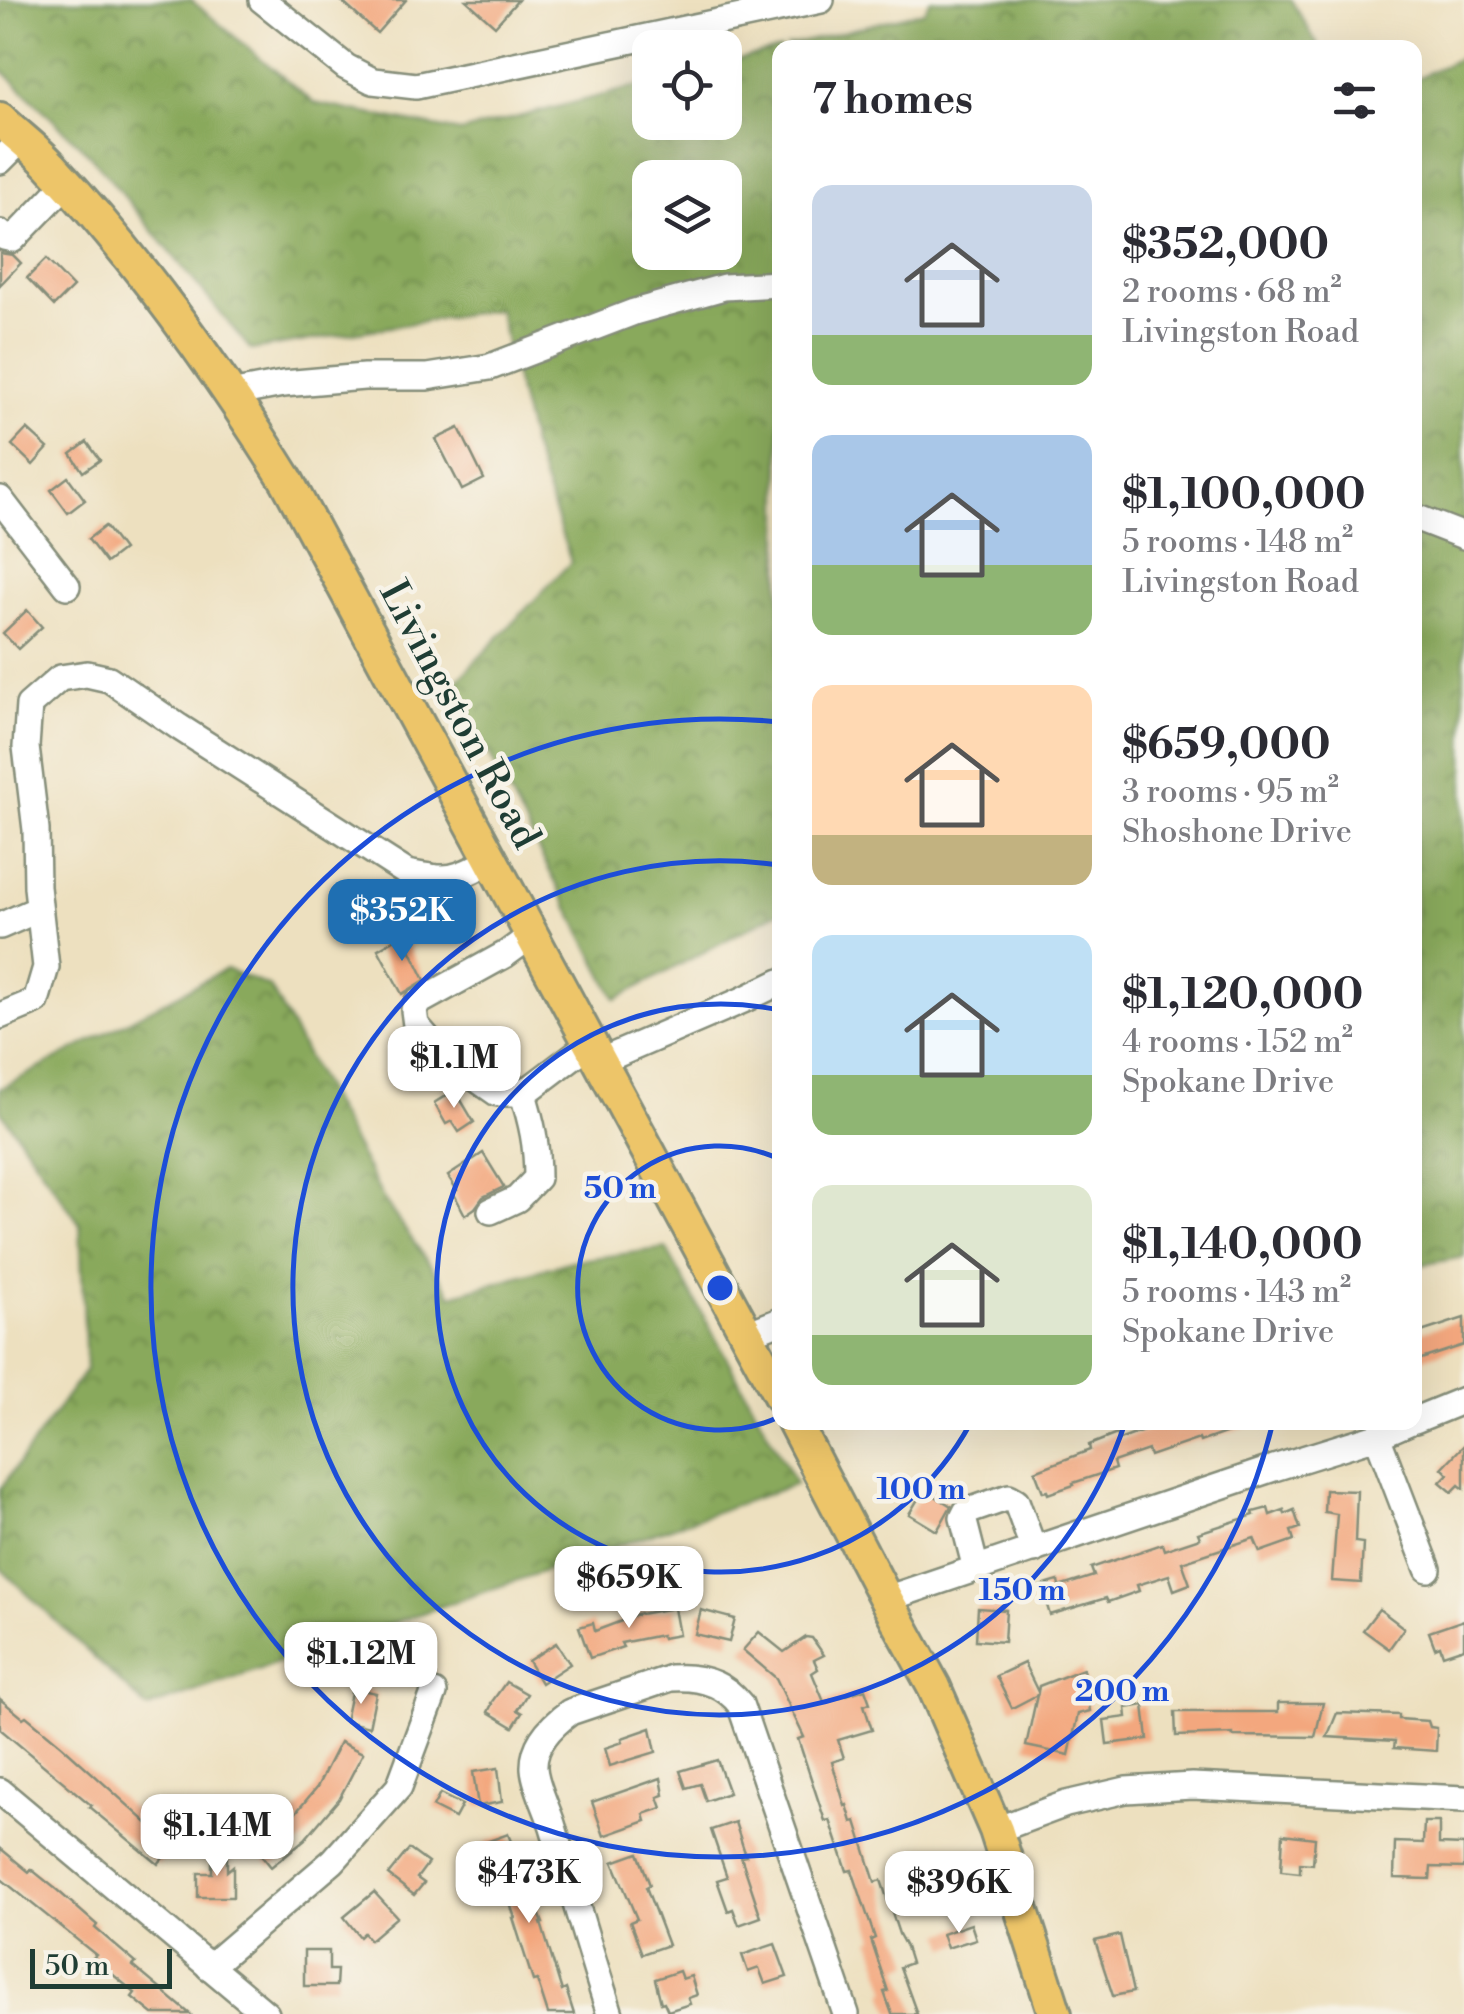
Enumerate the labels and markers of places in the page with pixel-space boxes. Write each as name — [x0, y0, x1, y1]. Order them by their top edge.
pin: $352K — [332, 879, 472, 964]
pin: $1.1M — [384, 1026, 524, 1111]
centre of rings — [702, 1270, 738, 1306]
pin: $659K — [559, 1546, 699, 1631]
pin: $1.12M — [280, 1622, 442, 1707]
pin: $1.14M — [136, 1794, 298, 1879]
pin: $473K — [459, 1841, 599, 1926]
pin: $396K — [889, 1851, 1029, 1936]

